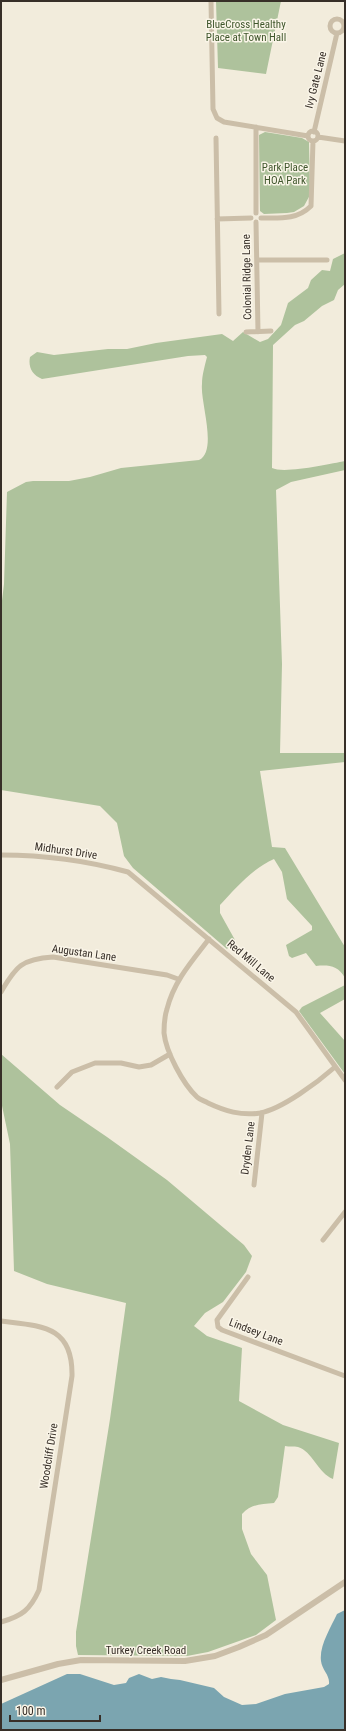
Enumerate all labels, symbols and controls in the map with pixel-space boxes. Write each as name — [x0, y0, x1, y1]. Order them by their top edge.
park label: BlueCross Healthy Place at Town Hall — [206, 18, 286, 44]
street label: Ivy Gate Lane — [303, 50, 329, 110]
park label: Park Place HOA Park — [262, 161, 308, 187]
street label: Colonial Ridge Lane — [240, 234, 254, 320]
street label: Midhurst Drive — [34, 840, 98, 862]
street label: Red Mill Lane — [224, 937, 278, 985]
street label: Augustan Lane — [51, 942, 117, 964]
street label: Dryden Lane — [238, 1121, 258, 1175]
street label: Lindsey Lane — [227, 1316, 285, 1348]
street label: Woodcliff Drive — [37, 1422, 61, 1490]
street label: Turkey Creek Road — [106, 1644, 186, 1657]
scale bar — [10, 1697, 100, 1723]
text: 100 m — [16, 1704, 46, 1718]

